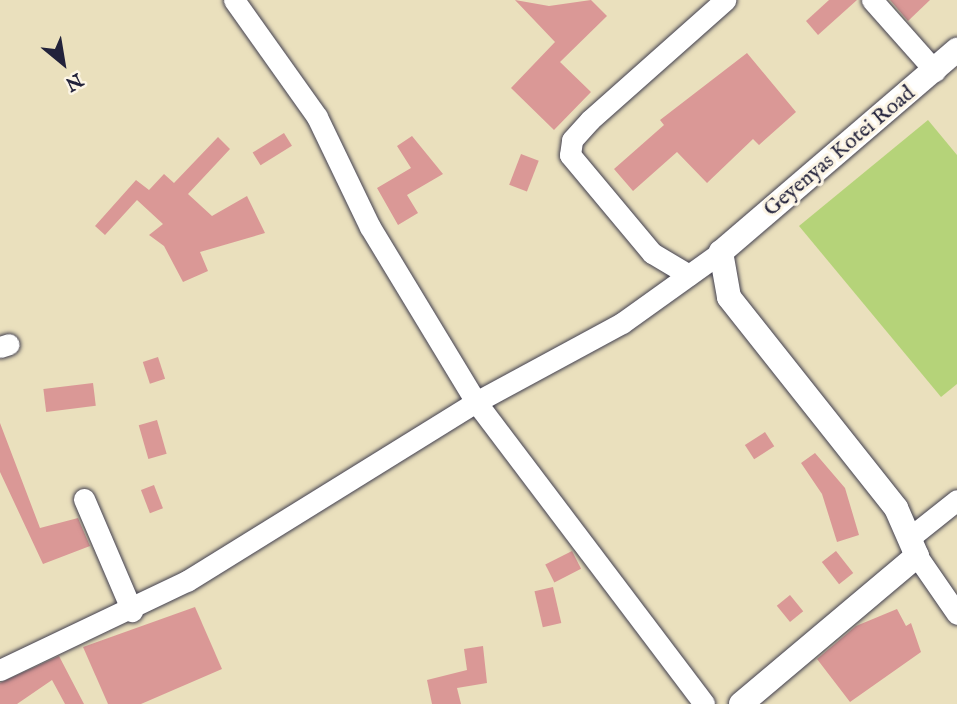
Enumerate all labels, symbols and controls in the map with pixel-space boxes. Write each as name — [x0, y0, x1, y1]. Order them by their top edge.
north arrow — [28, 28, 98, 98]
text: N — [60, 67, 87, 96]
street label: Geyenyas Kotei Road — [759, 82, 921, 222]

